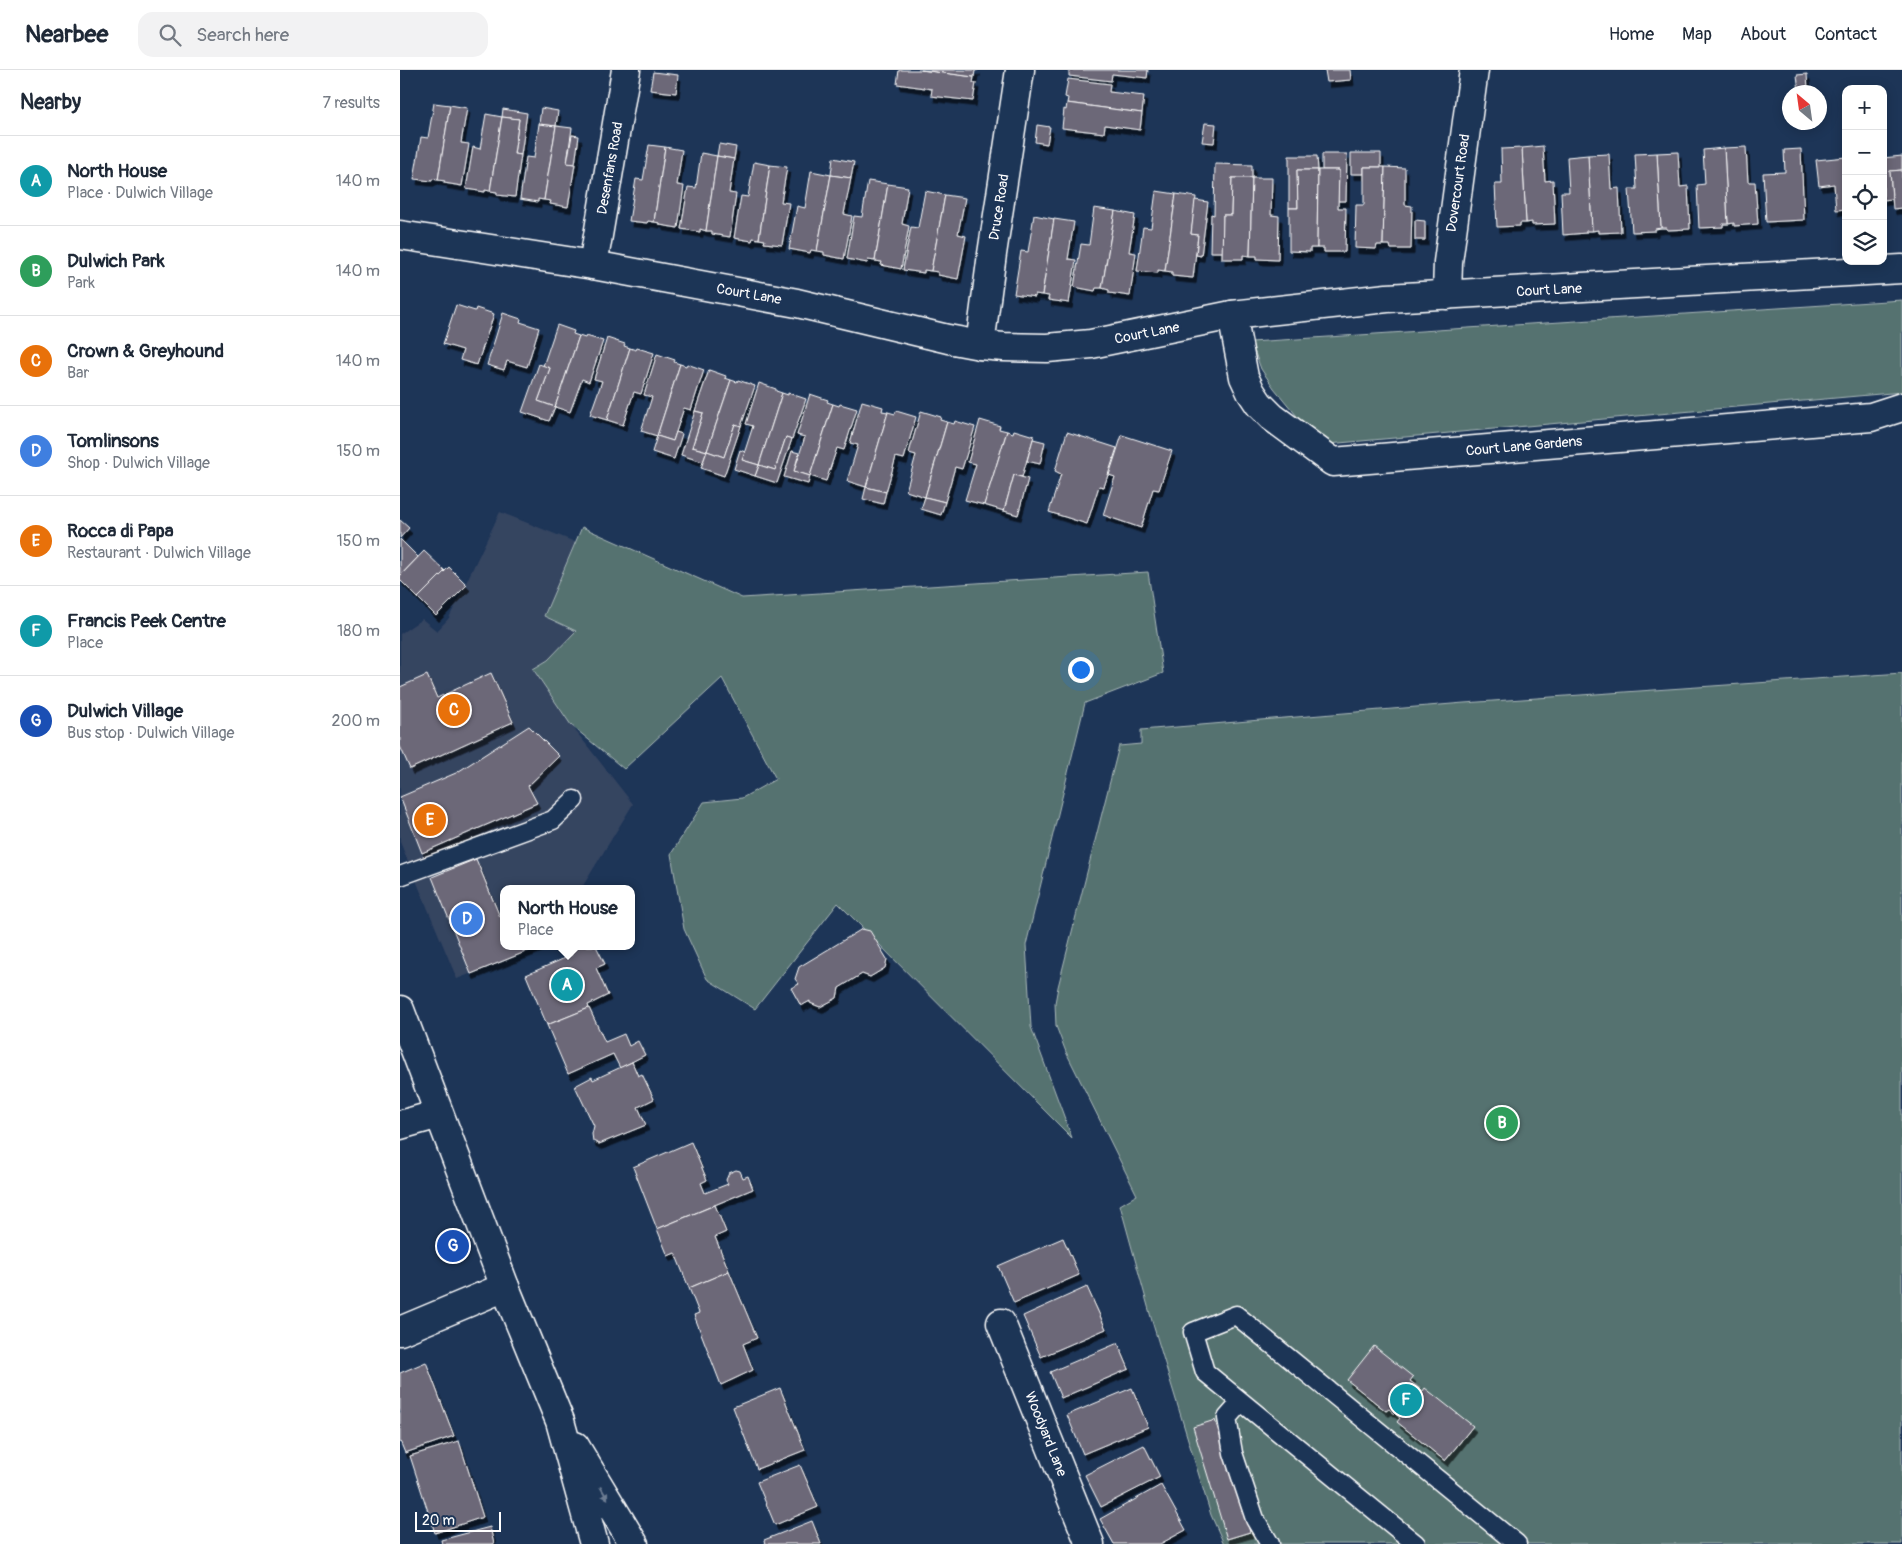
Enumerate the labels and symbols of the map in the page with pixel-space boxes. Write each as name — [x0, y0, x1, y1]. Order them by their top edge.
north arrow — [1782, 85, 1827, 130]
street label: Desenfans Road — [593, 120, 627, 216]
street label: Dovercourt Road — [1443, 133, 1473, 233]
street label: Druce Road — [985, 173, 1013, 241]
street label: Court Lane — [715, 280, 783, 308]
street label: Court Lane — [1516, 280, 1582, 300]
street label: Court Lane — [1113, 318, 1181, 348]
street label: Court Lane Gardens — [1465, 432, 1584, 460]
your location — [1068, 657, 1094, 683]
pin: C — [438, 691, 470, 729]
pin: E — [414, 801, 446, 839]
pin: D — [451, 900, 483, 938]
pin: A — [551, 966, 583, 1004]
pin: B — [1486, 1104, 1518, 1142]
pin: G — [437, 1227, 469, 1265]
pin: F — [1390, 1381, 1422, 1419]
street label: Woodyard Lane — [1021, 1389, 1071, 1479]
one-way arrow — [599, 1486, 608, 1499]
scale bar — [415, 1509, 501, 1532]

